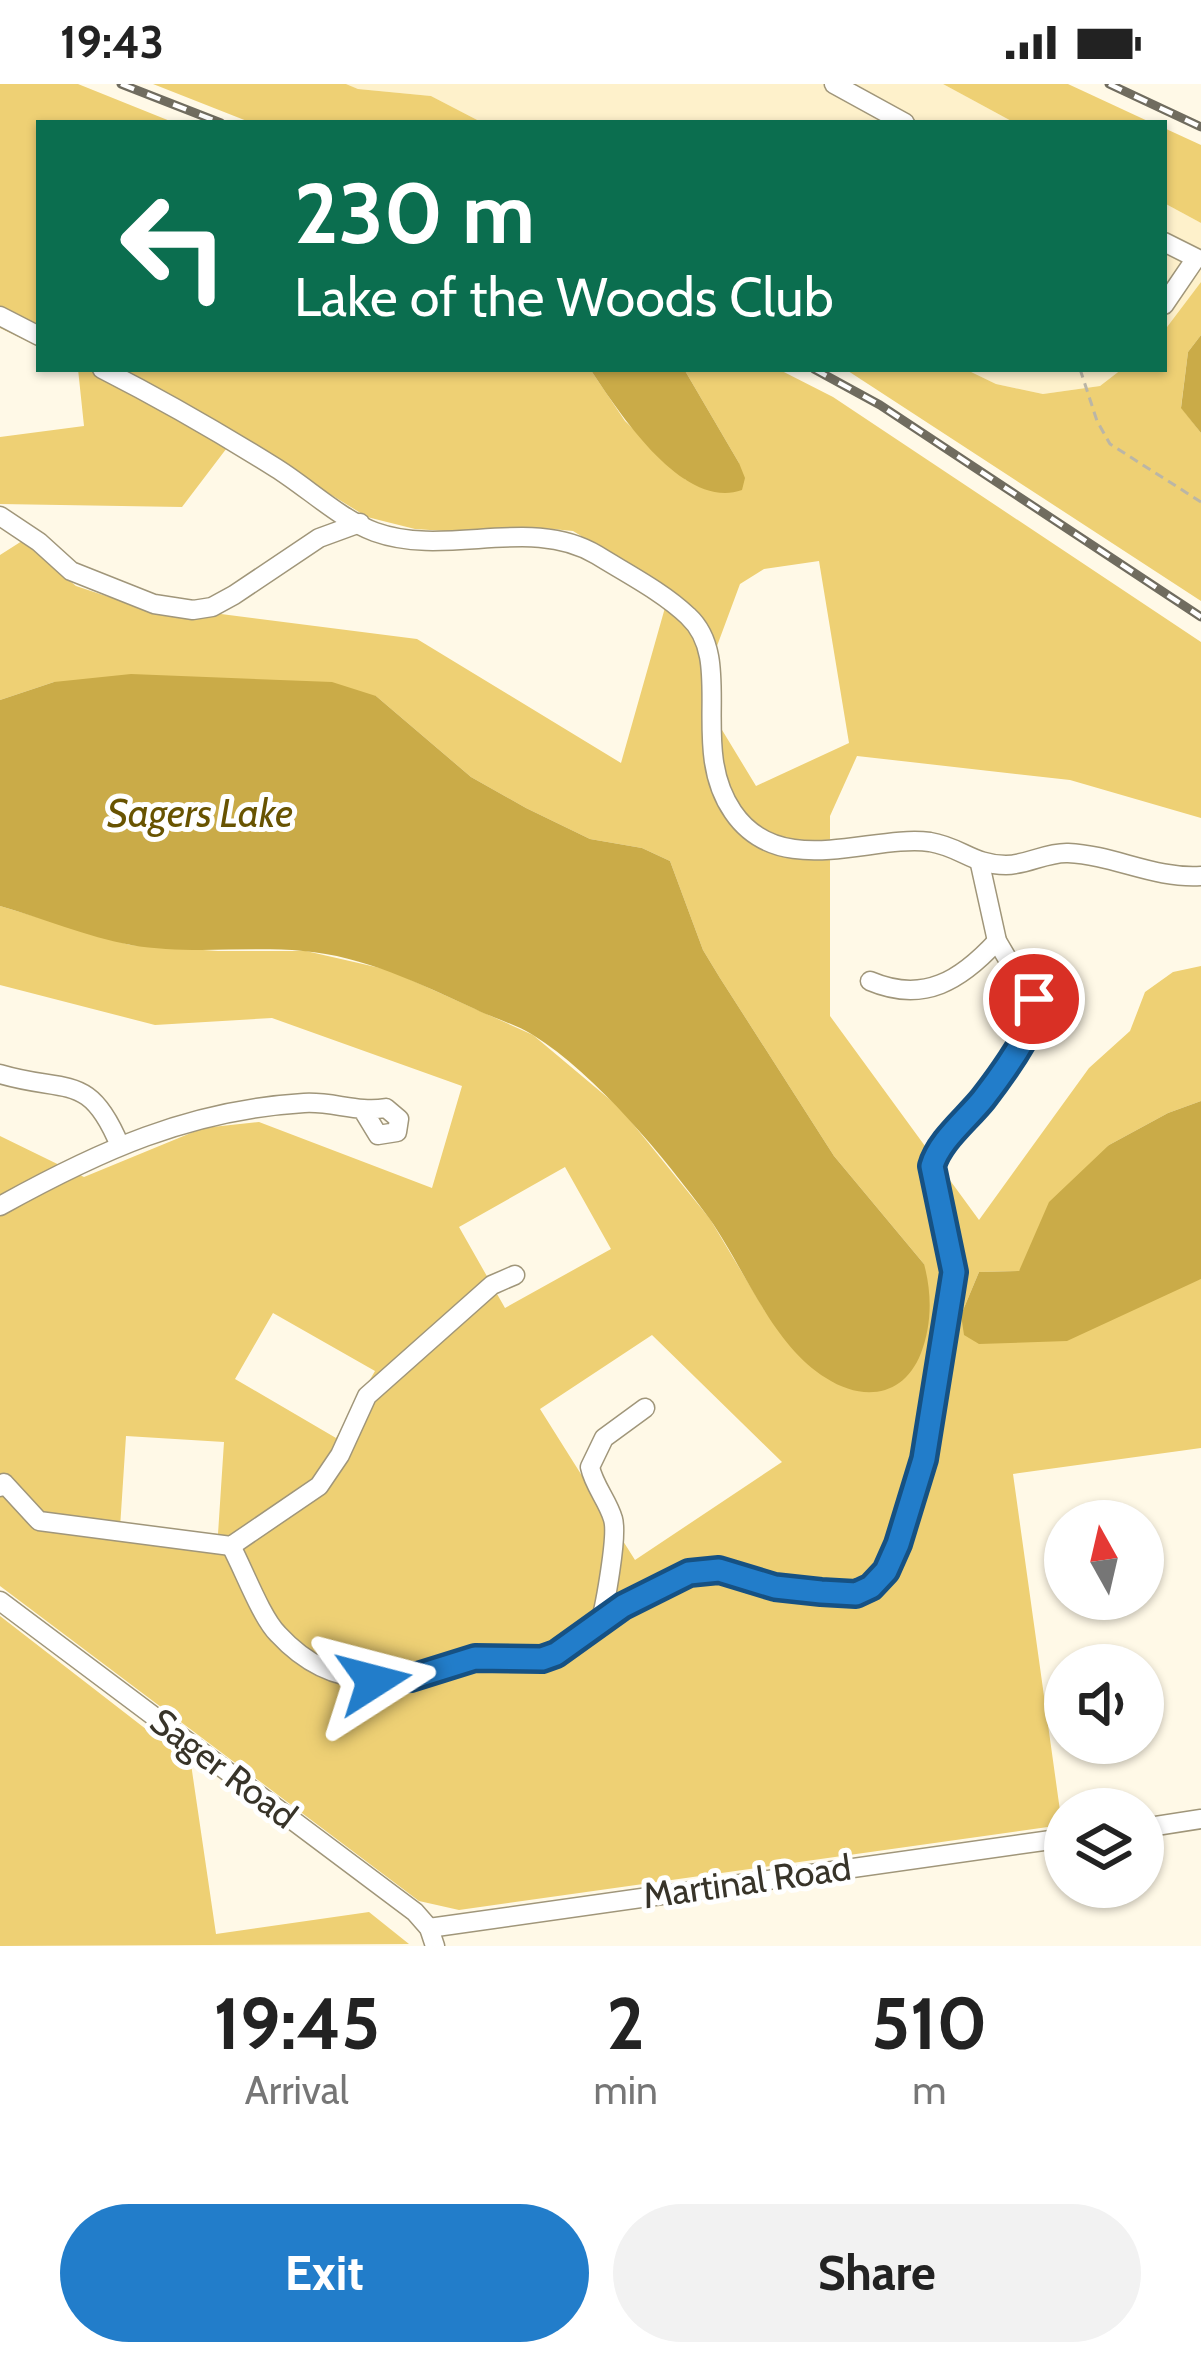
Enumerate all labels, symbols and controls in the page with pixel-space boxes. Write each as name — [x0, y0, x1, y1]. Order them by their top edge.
text: 19:43 — [60, 15, 164, 69]
text: 230 m — [294, 162, 535, 264]
icon: left — [96, 168, 252, 324]
text: Lake of the Woods Club — [294, 264, 834, 330]
water label: Sagers Lake — [107, 789, 293, 837]
pin — [983, 948, 1085, 1050]
icon: arrive — [1001, 966, 1067, 1032]
north arrow — [1044, 1500, 1164, 1620]
map controls — [1044, 1500, 1164, 1908]
position arrow — [311, 1618, 437, 1744]
button: sound — [1044, 1644, 1164, 1764]
street label: Sager Road — [142, 1699, 306, 1837]
button: layers — [1044, 1788, 1164, 1908]
street label: Martinal Road — [640, 1845, 854, 1917]
text: 19:45 — [214, 1980, 380, 2067]
text: 2 — [607, 1980, 645, 2067]
text: 510 — [871, 1980, 987, 2067]
text: Arrival — [245, 2066, 349, 2114]
text: min — [594, 2066, 658, 2114]
text: m — [912, 2066, 946, 2114]
button: Exit — [60, 2204, 589, 2342]
button: Share — [613, 2204, 1141, 2342]

